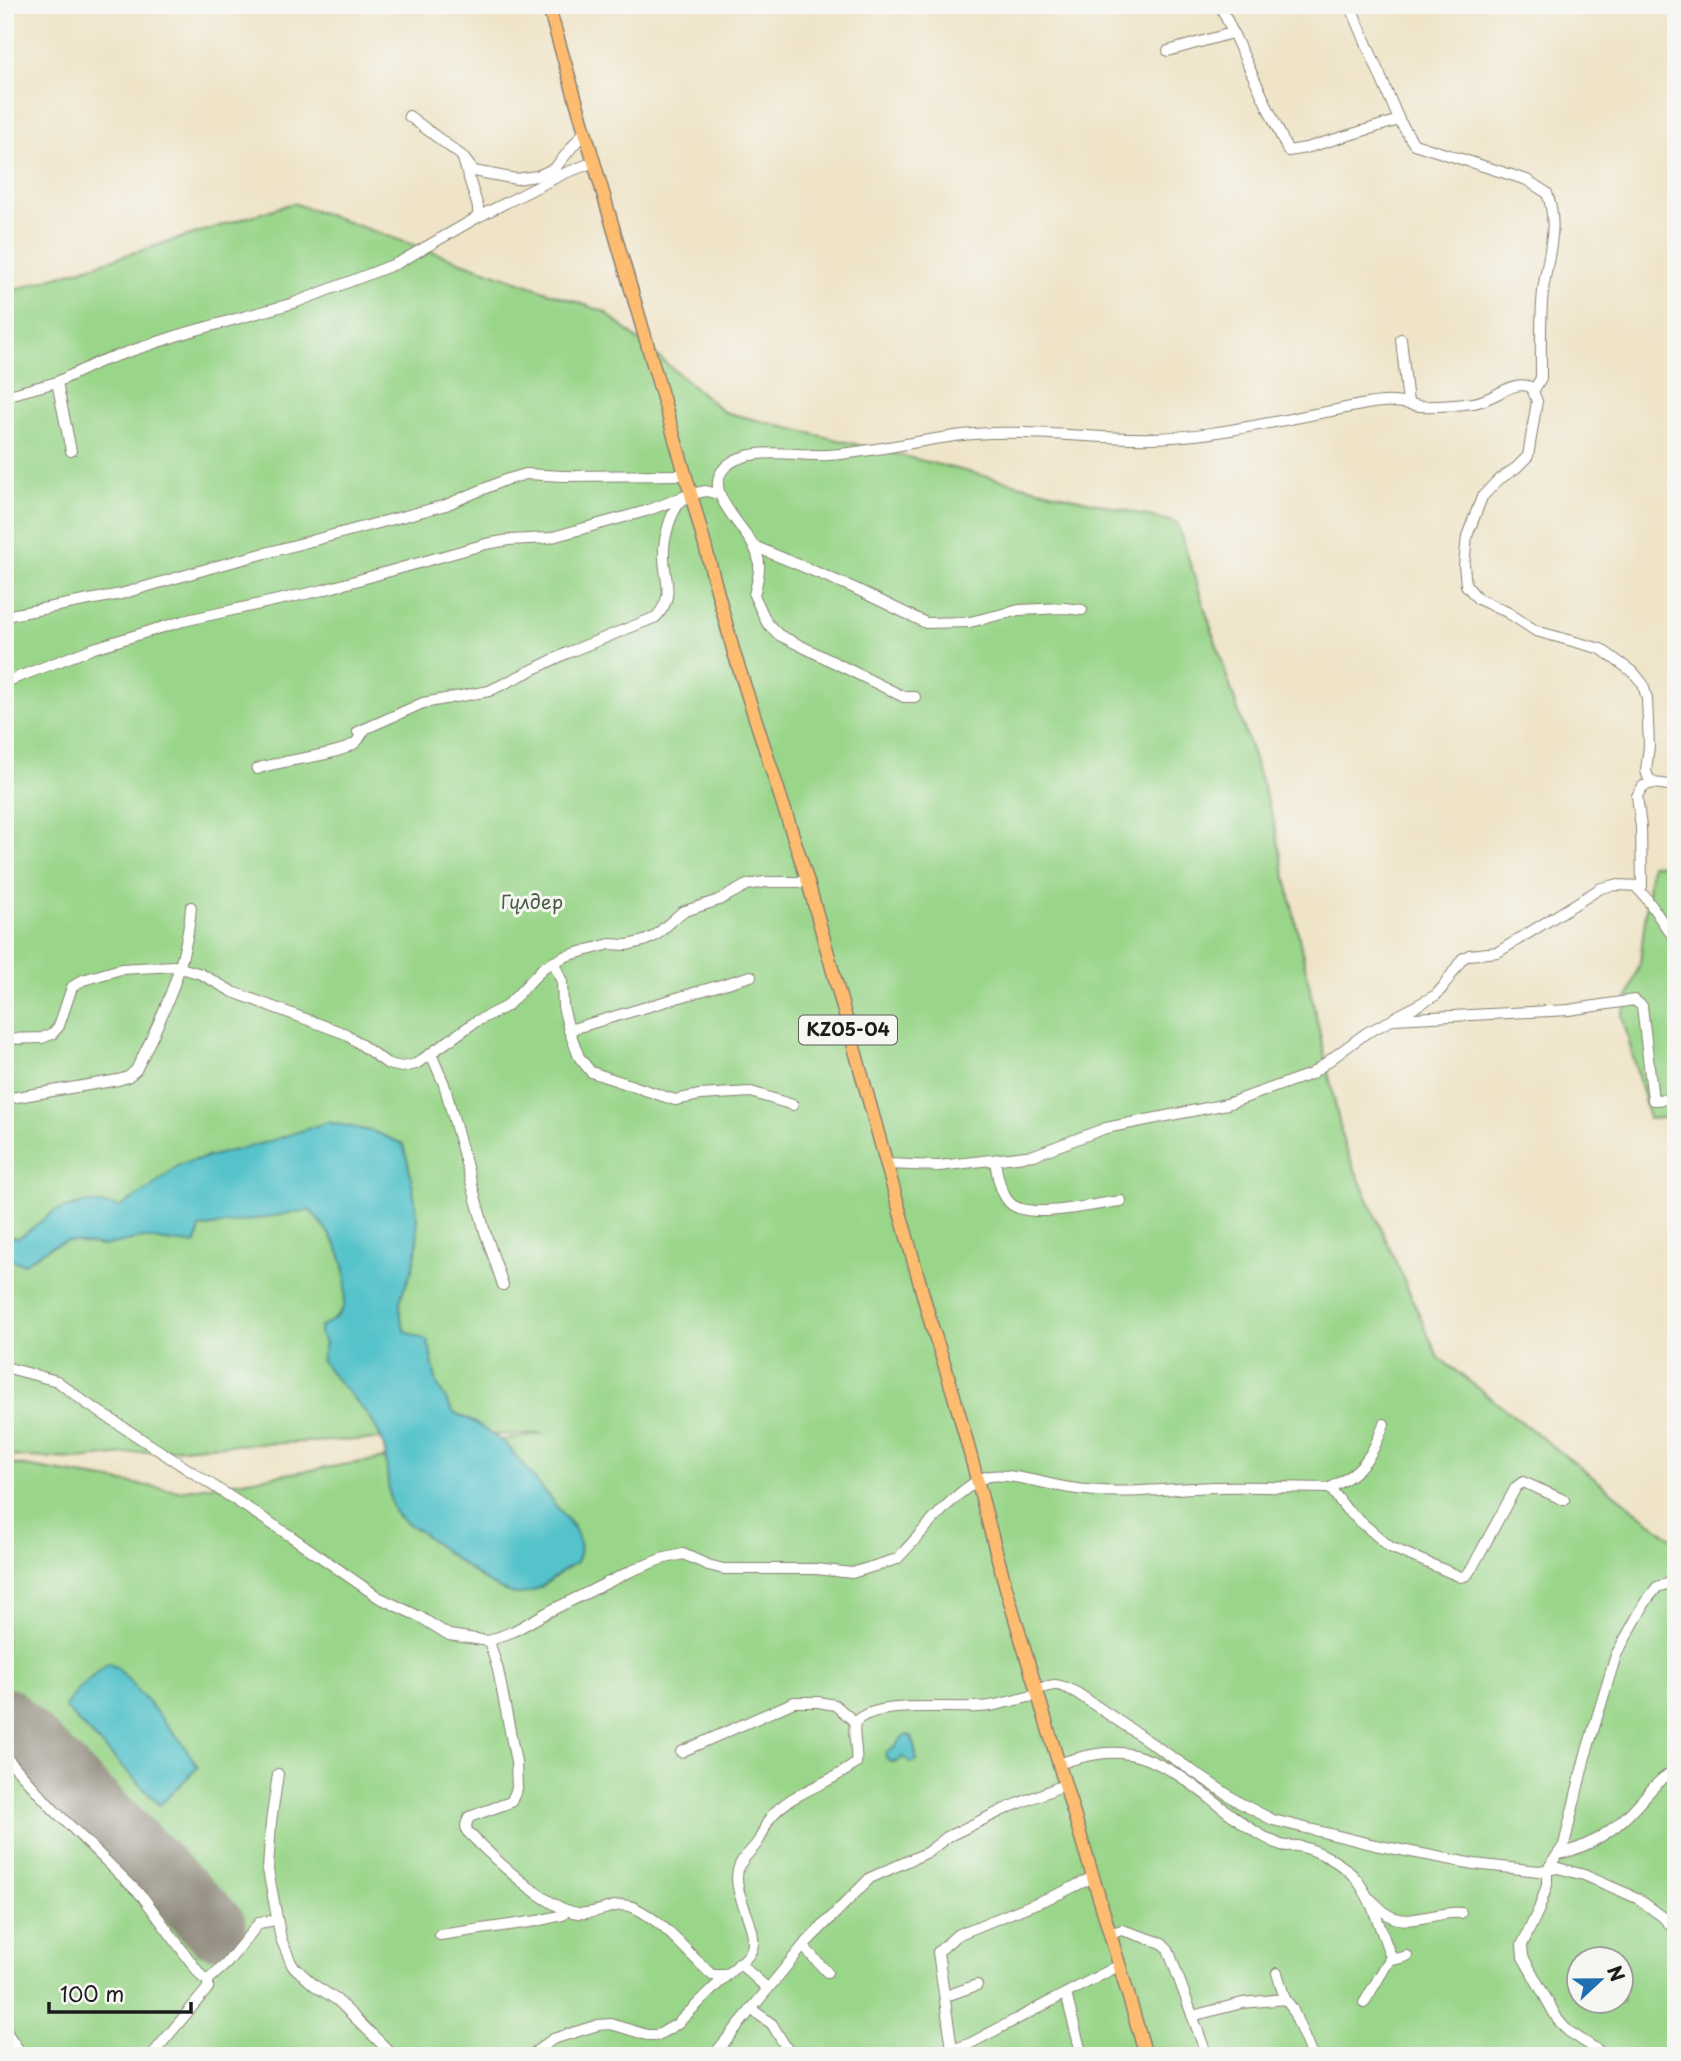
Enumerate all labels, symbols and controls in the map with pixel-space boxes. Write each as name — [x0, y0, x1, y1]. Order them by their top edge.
park label: Гүлдер — [501, 887, 563, 915]
road number: KZ05-04 — [799, 1015, 897, 1044]
north arrow — [1566, 1946, 1636, 2016]
text: N — [1601, 1961, 1632, 1985]
scale bar — [49, 1970, 191, 2014]
text: 100 m — [60, 1977, 124, 2009]

